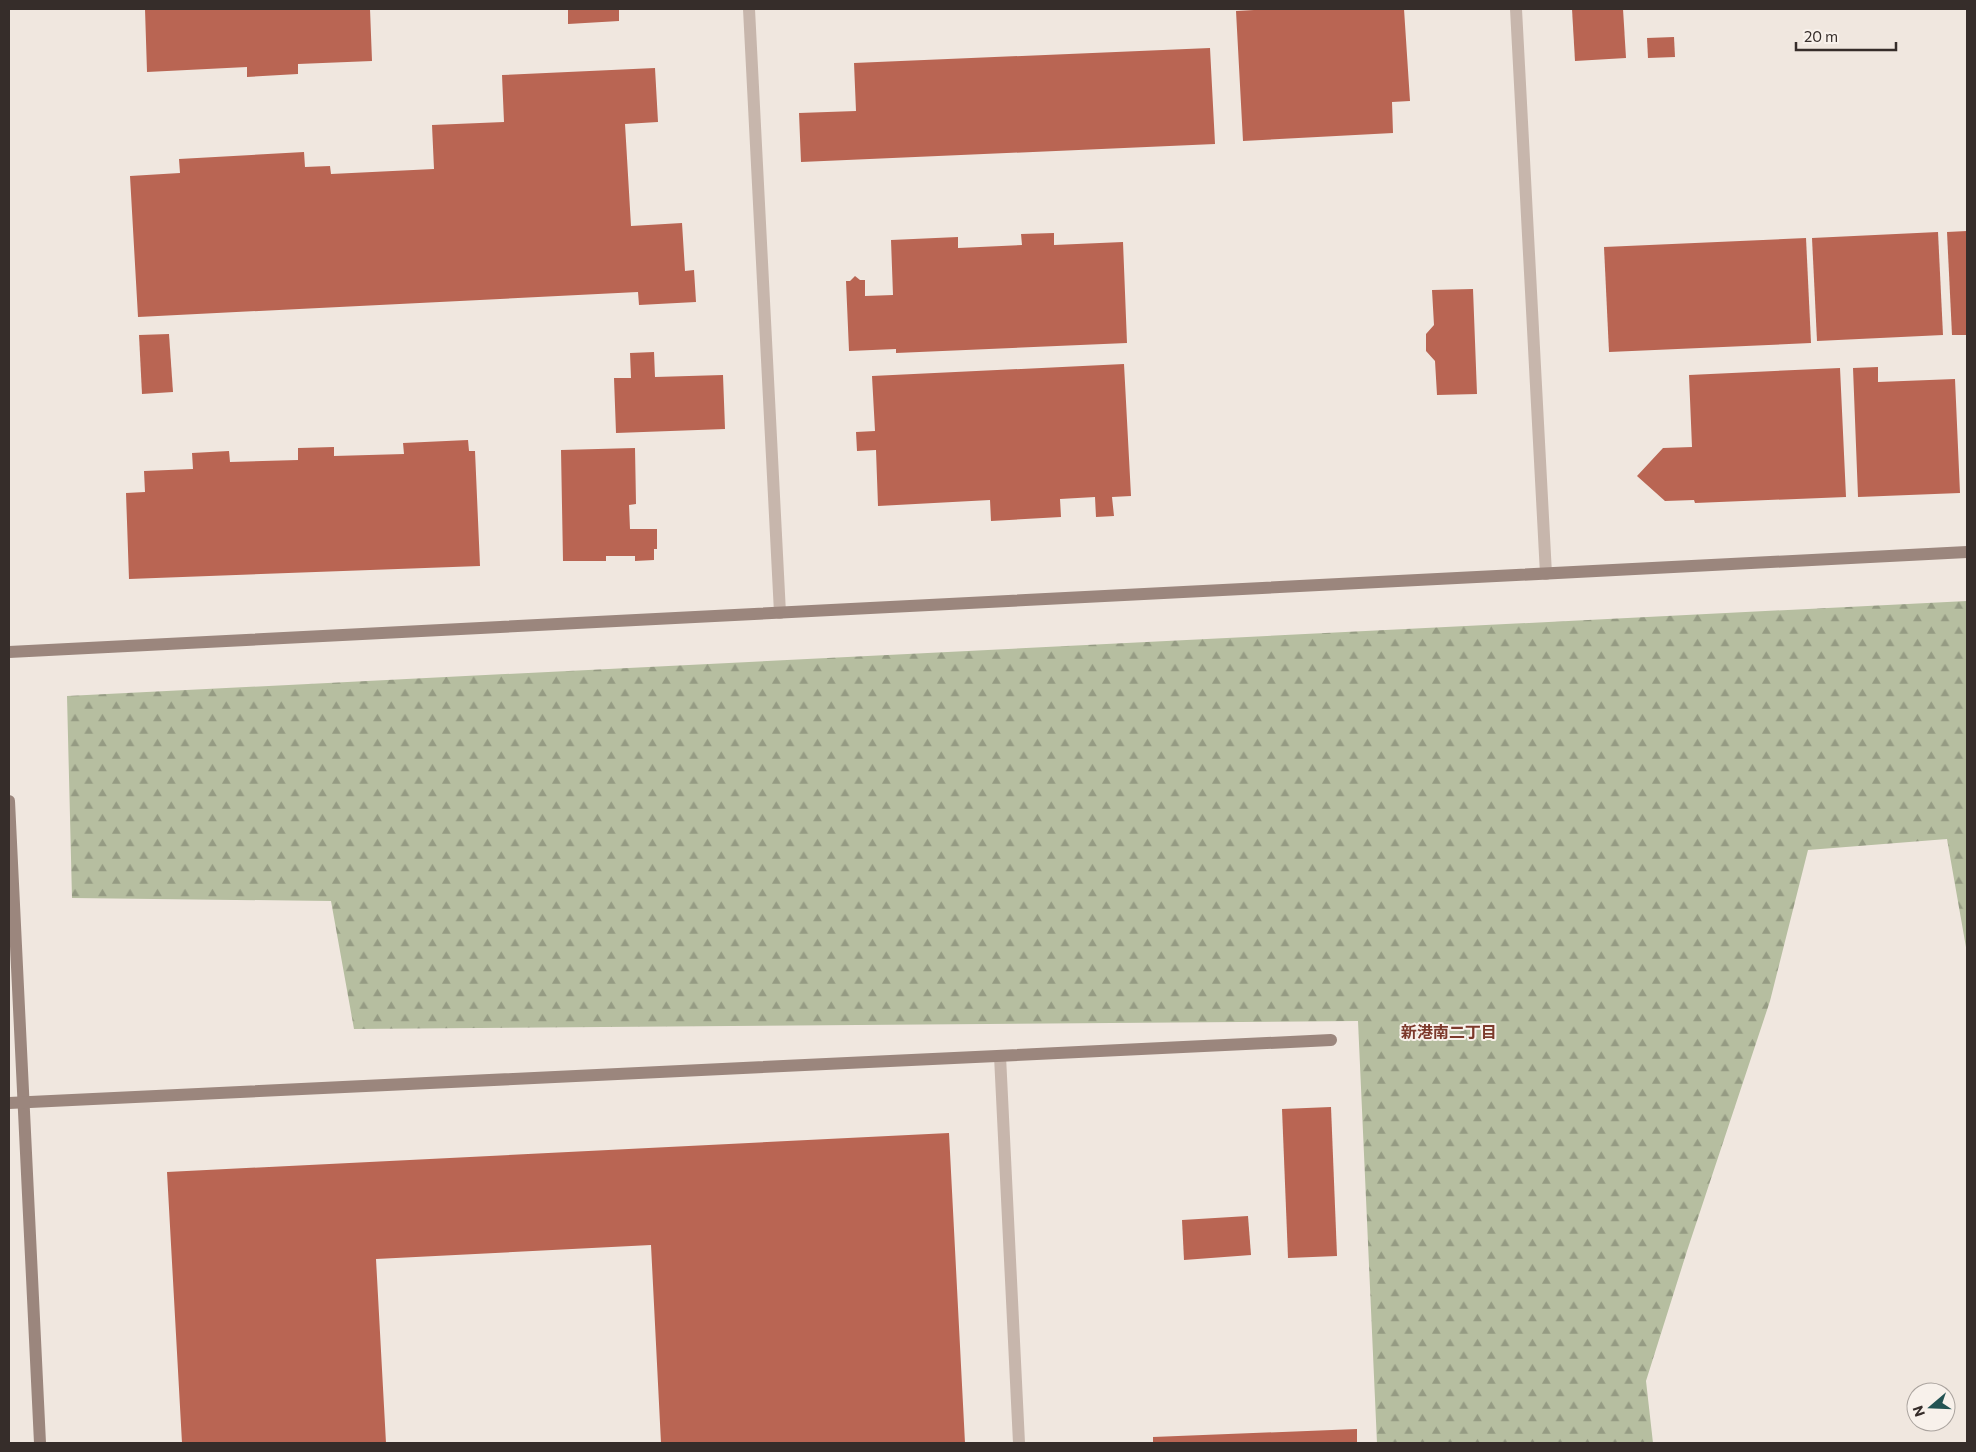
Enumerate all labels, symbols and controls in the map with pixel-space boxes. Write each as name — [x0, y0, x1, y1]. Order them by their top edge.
scale bar — [1796, 20, 1896, 52]
text: 20 m — [1804, 27, 1838, 45]
district label: 新港南二丁目 — [1401, 1022, 1497, 1041]
north arrow — [1906, 1382, 1956, 1432]
text: N — [1908, 1404, 1928, 1419]

